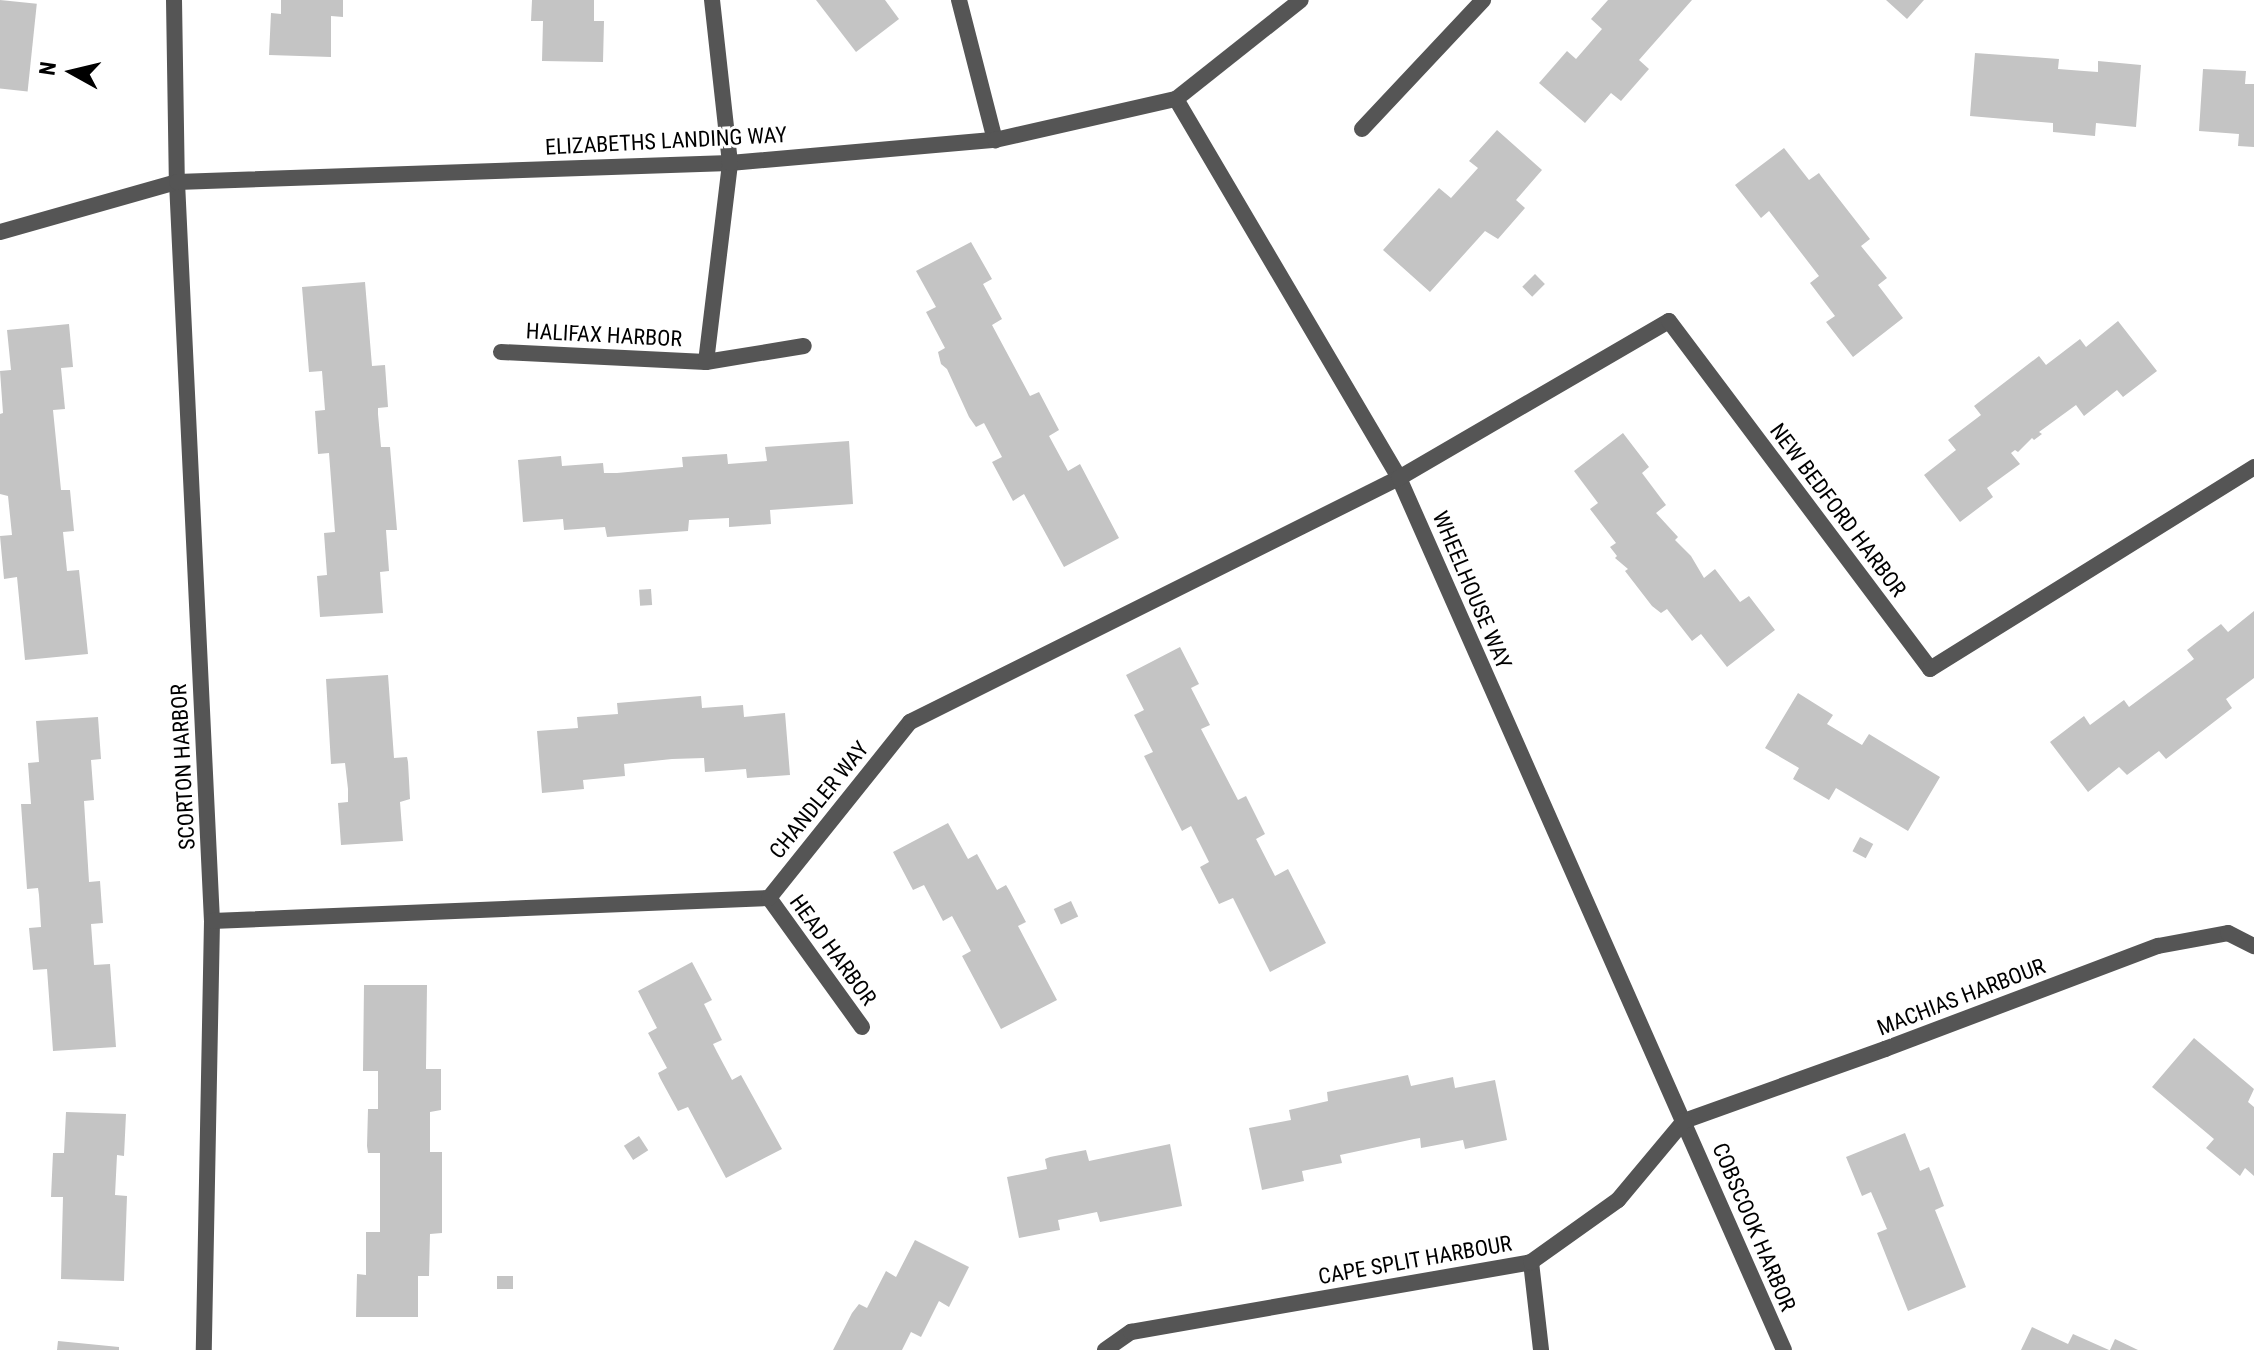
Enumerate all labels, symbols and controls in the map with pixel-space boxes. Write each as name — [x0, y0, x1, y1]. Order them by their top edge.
north arrow — [32, 32, 112, 112]
text: N — [34, 60, 61, 77]
street label: ELIZABETHS LANDING WAY — [544, 121, 788, 161]
street label: HALIFAX HARBOR — [525, 318, 683, 352]
street label: NEW BEDFORD HARBOR — [1764, 418, 1912, 602]
street label: WHEELHOUSE WAY — [1427, 507, 1517, 673]
street label: SCORTON HARBOR — [165, 683, 201, 851]
street label: CHANDLER WAY — [764, 736, 874, 864]
street label: HEAD HARBOR — [784, 890, 882, 1010]
street label: MACHIAS HARBOUR — [1873, 953, 2049, 1041]
street label: COBSCOOK HARBOR — [1707, 1139, 1801, 1315]
street label: CAPE SPLIT HARBOUR — [1316, 1230, 1514, 1290]

